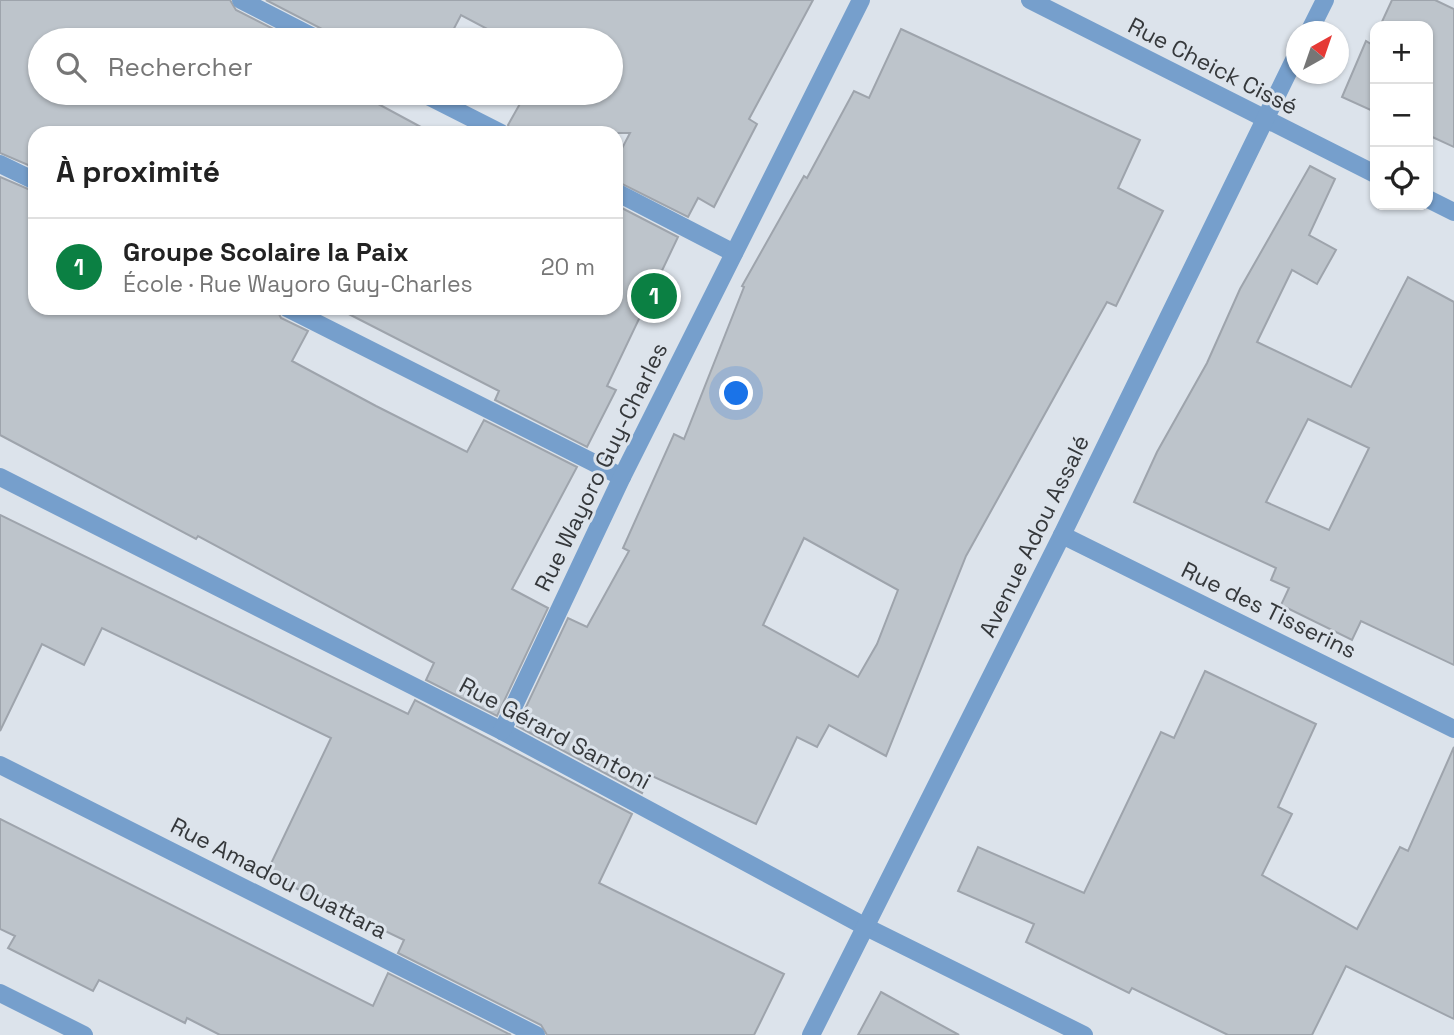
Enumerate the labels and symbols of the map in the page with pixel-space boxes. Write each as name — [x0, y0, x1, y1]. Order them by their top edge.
street label: Rue Cheick Cissé — [1123, 10, 1303, 122]
north arrow — [1286, 21, 1349, 84]
pin: 1 — [631, 270, 677, 322]
street label: Rue Wayoro Guy-Charles — [528, 338, 674, 596]
your location — [719, 376, 753, 410]
street label: Avenue Adou Assalé — [972, 430, 1096, 642]
street label: Rue des Tisserins — [1176, 555, 1362, 665]
street label: Rue Gérard Santoni — [454, 670, 656, 796]
street label: Rue Amadou Ouattara — [166, 810, 392, 946]

